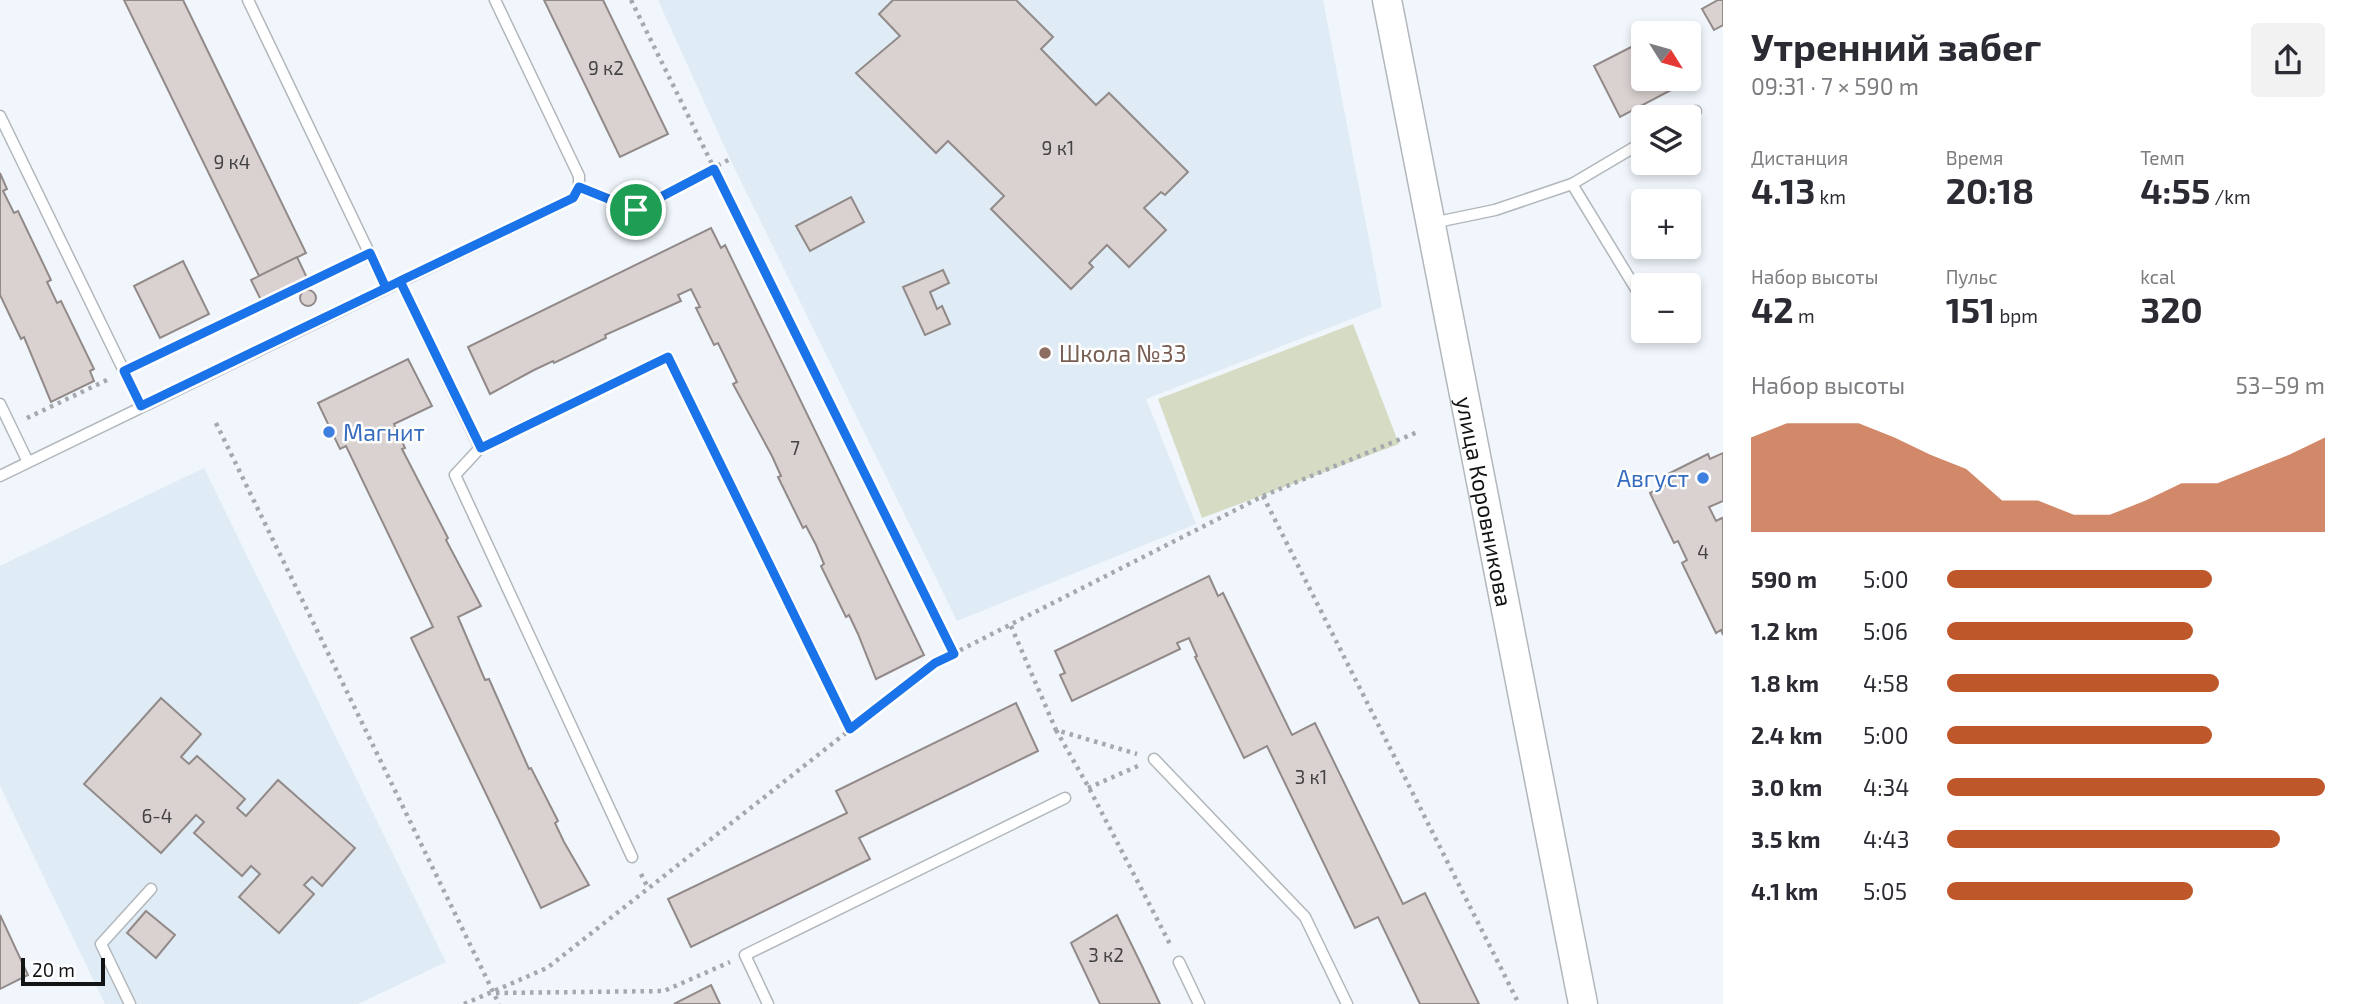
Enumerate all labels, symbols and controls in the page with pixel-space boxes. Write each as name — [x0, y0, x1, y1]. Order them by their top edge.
north arrow — [1631, 21, 1701, 91]
map controls — [1631, 21, 1701, 343]
text: Утренний забег — [1751, 23, 2041, 69]
button: share — [2251, 23, 2325, 97]
house number: 9 к2 — [588, 56, 624, 79]
text: 09:31 · 7 × 590 m — [1751, 72, 1919, 100]
button: layers — [1631, 105, 1701, 175]
house number: 9 к1 — [1042, 136, 1074, 159]
text: Дистанция — [1751, 146, 1848, 169]
text: Время — [1946, 146, 2003, 169]
text: Темп — [2140, 146, 2185, 169]
house number: 9 к4 — [214, 150, 250, 173]
text: 4.13 — [1751, 169, 1815, 211]
text: 20:18 — [1946, 169, 2034, 211]
text: 4:55 — [2140, 169, 2210, 211]
pin — [606, 180, 666, 240]
text: km — [1815, 185, 1846, 208]
text: /km — [2210, 185, 2251, 208]
button: + — [1631, 189, 1701, 259]
icon: arrive — [617, 191, 655, 229]
text: Набор высоты — [1751, 265, 1878, 288]
text: Пульс — [1946, 265, 1998, 288]
text: kcal — [2140, 265, 2175, 288]
button: − — [1631, 273, 1701, 343]
text: 42 — [1751, 288, 1794, 330]
text: 151 — [1946, 288, 1995, 330]
text: 320 — [2140, 288, 2203, 330]
text: m — [1794, 304, 1815, 327]
text: bpm — [1995, 304, 2038, 327]
place label: Школа №33 — [1059, 339, 1186, 367]
marker: Школа №33 — [1037, 345, 1053, 361]
text: Набор высоты — [1751, 371, 1905, 399]
text: 53–59 m — [2236, 371, 2325, 399]
street label: улица Коровникова — [1450, 394, 1519, 609]
place label: Магнит — [343, 418, 425, 446]
marker: Магнит — [321, 424, 337, 440]
house number: 7 — [790, 436, 800, 459]
place label: Август — [1617, 464, 1689, 493]
marker: Август — [1695, 470, 1711, 486]
house number: 4 — [1697, 540, 1709, 563]
text: 590 m — [1751, 565, 1817, 593]
text: 5:00 — [1863, 565, 1909, 593]
text: 1.2 km — [1751, 617, 1818, 645]
text: 5:06 — [1863, 617, 1908, 645]
text: 1.8 km — [1751, 669, 1819, 697]
text: 4:58 — [1863, 669, 1909, 697]
text: 2.4 km — [1751, 721, 1823, 749]
text: 5:00 — [1863, 721, 1909, 749]
house number: 3 к1 — [1295, 765, 1327, 788]
text: 3.0 km — [1751, 773, 1822, 801]
text: 4:34 — [1863, 773, 1910, 801]
house number: 6-4 — [141, 804, 173, 827]
text: 3.5 km — [1751, 825, 1820, 853]
text: 4:43 — [1863, 825, 1910, 853]
text: 4.1 km — [1751, 877, 1818, 905]
text: 5:05 — [1863, 877, 1907, 905]
house number: 3 к2 — [1088, 943, 1124, 966]
scale bar — [21, 955, 105, 987]
text: 20 m — [32, 958, 75, 981]

